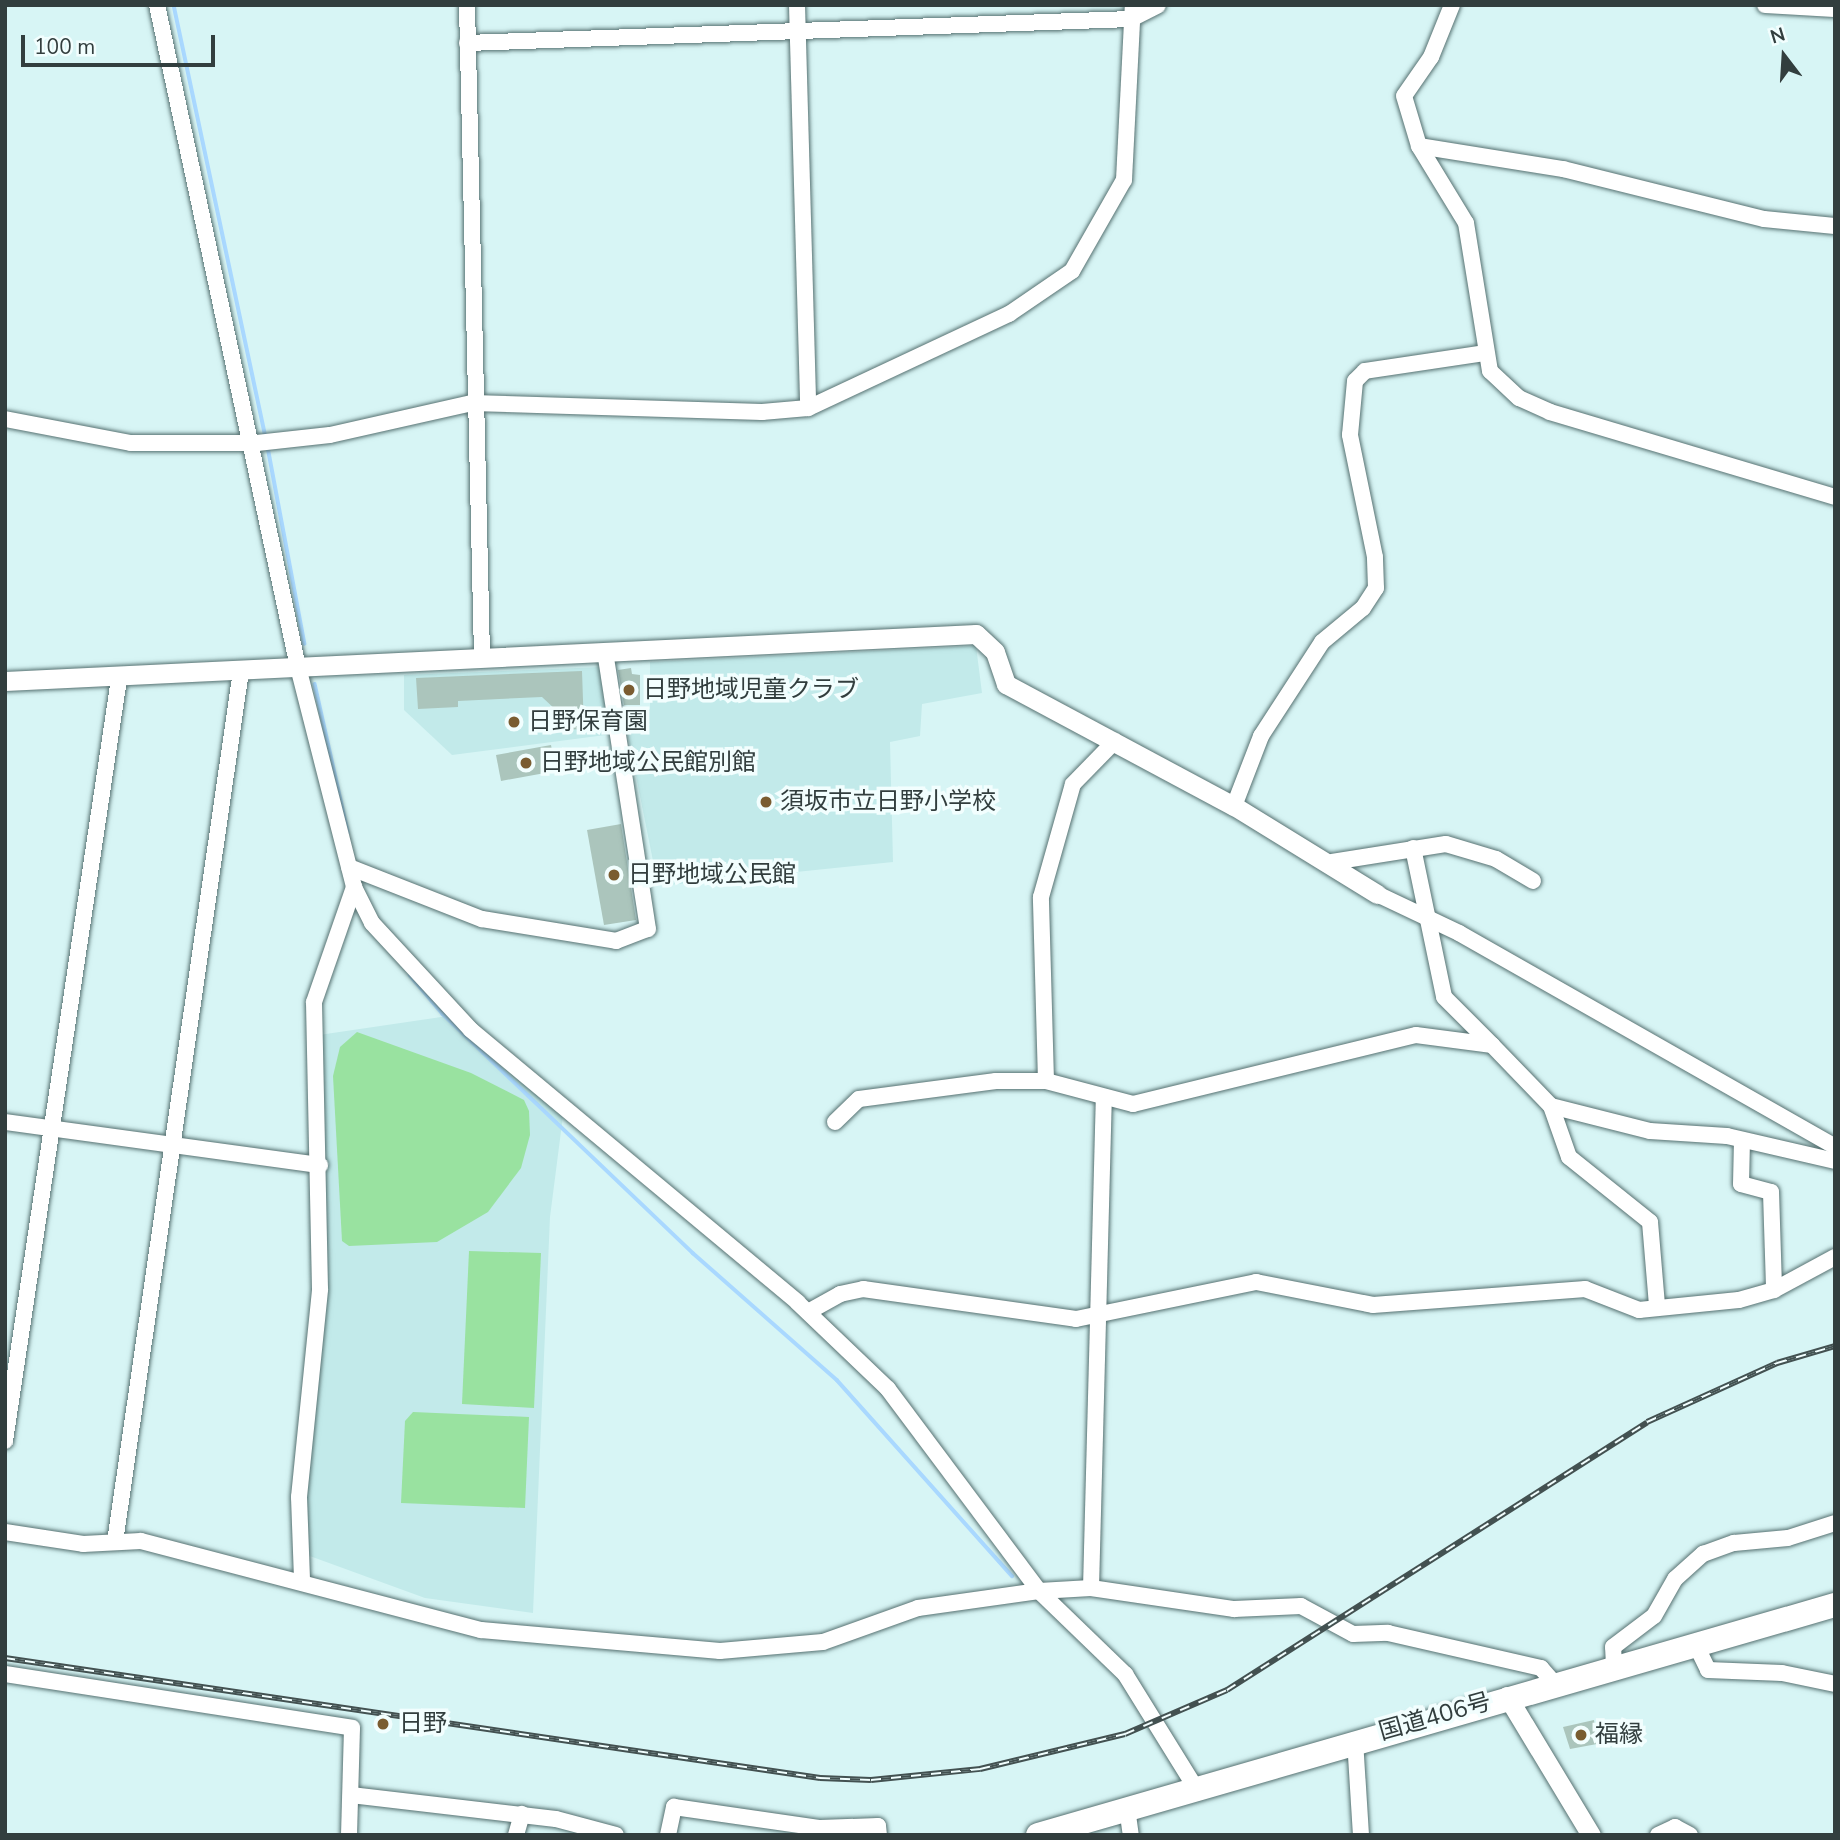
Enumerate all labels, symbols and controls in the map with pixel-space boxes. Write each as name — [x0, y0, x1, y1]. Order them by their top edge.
scale bar — [24, 21, 219, 65]
north arrow — [1749, 21, 1819, 91]
text: N — [1767, 21, 1788, 50]
text: 100 m — [34, 33, 95, 61]
place label: 日野地域児童クラブ — [643, 676, 859, 704]
marker: 日野地域児童クラブ — [621, 682, 637, 698]
place label: 日野保育園 — [528, 708, 648, 736]
marker: 日野保育園 — [506, 714, 522, 730]
place label: 日野地域公民館別館 — [540, 749, 756, 777]
marker: 日野地域公民館別館 — [518, 755, 534, 771]
place label: 須坂市立日野小学校 — [780, 788, 996, 816]
marker: 須坂市立日野小学校 — [758, 794, 774, 810]
place label: 日野地域公民館 — [628, 861, 796, 889]
marker: 日野地域公民館 — [606, 867, 622, 883]
street label: 国道406号 — [1376, 1687, 1494, 1747]
place label: 日野 — [399, 1710, 447, 1738]
marker: 日野 — [373, 1714, 393, 1734]
place label: 福縁 — [1595, 1721, 1643, 1749]
marker: 福縁 — [1573, 1727, 1589, 1743]

